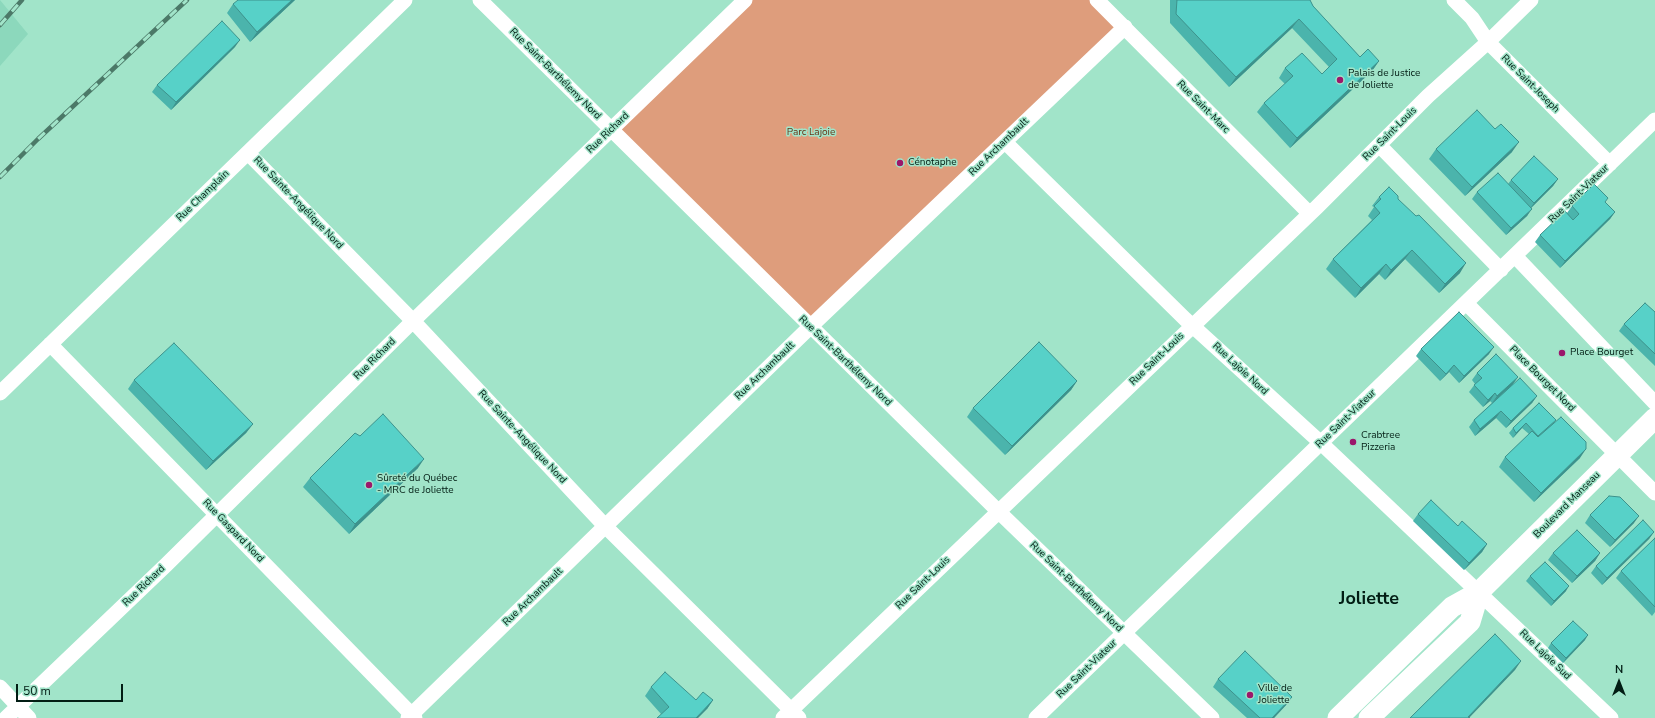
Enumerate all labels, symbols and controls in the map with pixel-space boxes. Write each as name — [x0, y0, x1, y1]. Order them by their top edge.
street label: Rue Saint-Barthélemy Nord — [507, 26, 603, 122]
street label: Rue Saint-Joseph — [1498, 52, 1562, 116]
place label: Palais de Justice de Joliette — [1348, 68, 1420, 92]
marker: Palais de Justice de Joliette — [1335, 75, 1345, 85]
street label: Rue Saint-Marc — [1174, 78, 1232, 136]
street label: Rue Saint-Louis — [1361, 105, 1419, 163]
street label: Rue Richard — [584, 110, 632, 156]
street label: Rue Archambault — [967, 115, 1031, 179]
park label: Parc Lajoie — [787, 127, 835, 139]
street label: Rue Sainte-Angélique Nord — [251, 154, 345, 252]
place label: Cénotaphe — [908, 157, 957, 169]
marker: Cénotaphe — [895, 158, 905, 168]
street label: Rue Saint-Viateur — [1546, 162, 1612, 226]
street label: Rue Champlain — [174, 168, 232, 224]
street label: Rue Saint-Barthélemy Nord — [796, 313, 894, 409]
street label: Rue Saint-Louis — [1127, 330, 1187, 388]
street label: Rue Richard — [352, 336, 398, 382]
street label: Rue Archambault — [733, 339, 797, 403]
street label: Rue Lajoie Nord — [1210, 340, 1270, 398]
street label: Place Bourget Nord — [1507, 344, 1577, 414]
place label: Place Bourget — [1570, 347, 1633, 359]
marker: Place Bourget — [1557, 348, 1567, 358]
street label: Rue Saint-Viateur — [1313, 387, 1379, 451]
street label: Rue Sainte-Angélique Nord — [475, 388, 569, 486]
place label: Crabtree Pizzeria — [1361, 430, 1400, 454]
marker: Crabtree Pizzeria — [1348, 437, 1358, 447]
street label: Boulevard Manseau — [1531, 469, 1603, 541]
place label: Sûreté du Québec - MRC de Joliette — [377, 473, 457, 496]
marker: Sûreté du Québec - MRC de Joliette — [364, 480, 374, 490]
street label: Rue Gaspard Nord — [200, 497, 266, 565]
street label: Rue Saint-Barthélemy Nord — [1027, 539, 1125, 635]
street label: Rue Saint-Louis — [893, 554, 953, 612]
street label: Rue Richard — [120, 563, 168, 609]
street label: Rue Archambault — [501, 565, 565, 629]
district label: Joliette — [1339, 589, 1399, 611]
street label: Rue Lajoie Sud — [1517, 628, 1573, 682]
street label: Rue Saint-Viateur — [1054, 637, 1120, 701]
north arrow — [1599, 662, 1639, 702]
text: N — [1615, 662, 1623, 677]
scale bar — [18, 676, 125, 702]
text: 50 m — [23, 683, 51, 699]
place label: Ville de Joliette — [1258, 683, 1292, 706]
marker: Ville de Joliette — [1245, 690, 1255, 700]

